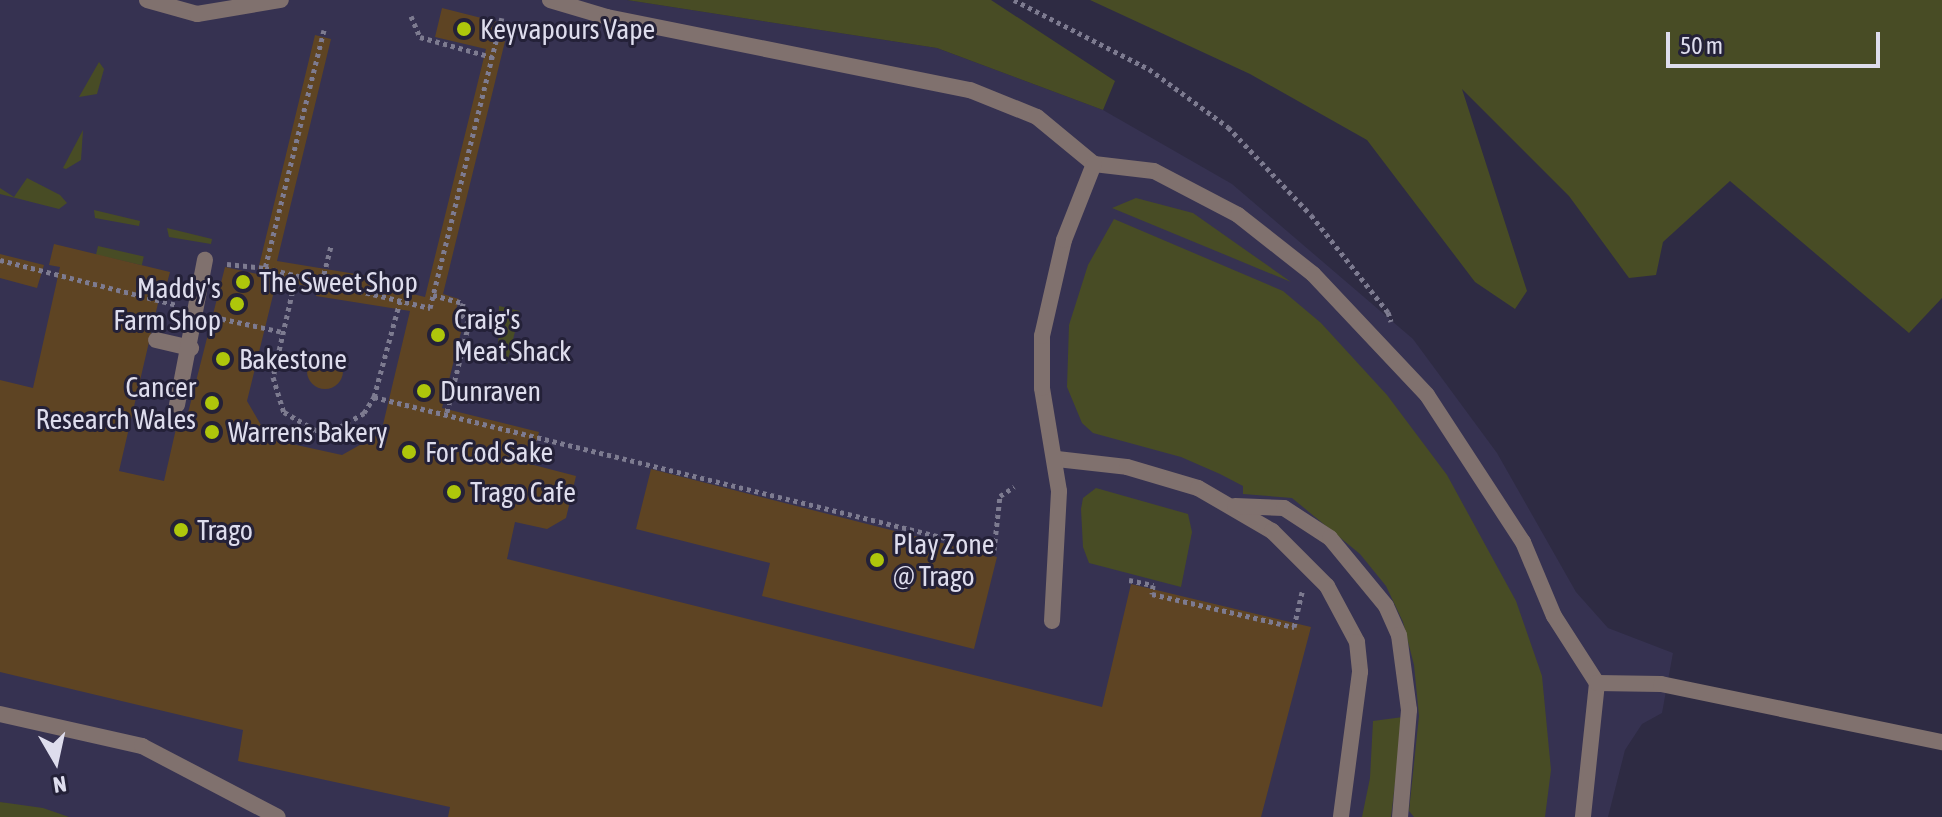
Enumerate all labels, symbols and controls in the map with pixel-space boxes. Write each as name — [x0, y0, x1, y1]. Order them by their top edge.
place label: Keyvapours Vape — [480, 12, 655, 46]
scale bar — [1670, 16, 1884, 66]
marker: Keyvapours Vape — [455, 20, 473, 38]
text: 50 m — [1680, 32, 1723, 59]
place label: The Sweet Shop — [259, 265, 418, 299]
place label: Maddy's Farm Shop — [113, 271, 221, 337]
marker: The Sweet Shop — [234, 273, 252, 291]
marker: Maddy's Farm Shop — [228, 295, 246, 313]
place label: Craig's Meat Shack — [454, 302, 571, 368]
marker: Craig's Meat Shack — [429, 326, 447, 344]
place label: Bakestone — [239, 342, 347, 376]
marker: Bakestone — [214, 350, 232, 368]
place label: Cancer Research Wales — [35, 370, 196, 436]
place label: Dunraven — [440, 374, 541, 408]
marker: Dunraven — [415, 382, 433, 400]
marker: Cancer Research Wales — [203, 394, 221, 412]
place label: Warrens Bakery — [228, 415, 388, 449]
marker: Warrens Bakery — [203, 423, 221, 441]
place label: For Cod Sake — [425, 435, 553, 469]
marker: For Cod Sake — [400, 443, 418, 461]
place label: Trago Cafe — [470, 475, 576, 509]
marker: Trago Cafe — [445, 483, 463, 501]
place label: Trago — [197, 513, 253, 547]
marker: Trago — [172, 521, 190, 539]
place label: Play Zone @ Trago — [893, 527, 995, 593]
marker: Play Zone @ Trago — [868, 551, 886, 569]
north arrow — [16, 721, 96, 801]
text: N — [51, 771, 68, 799]

